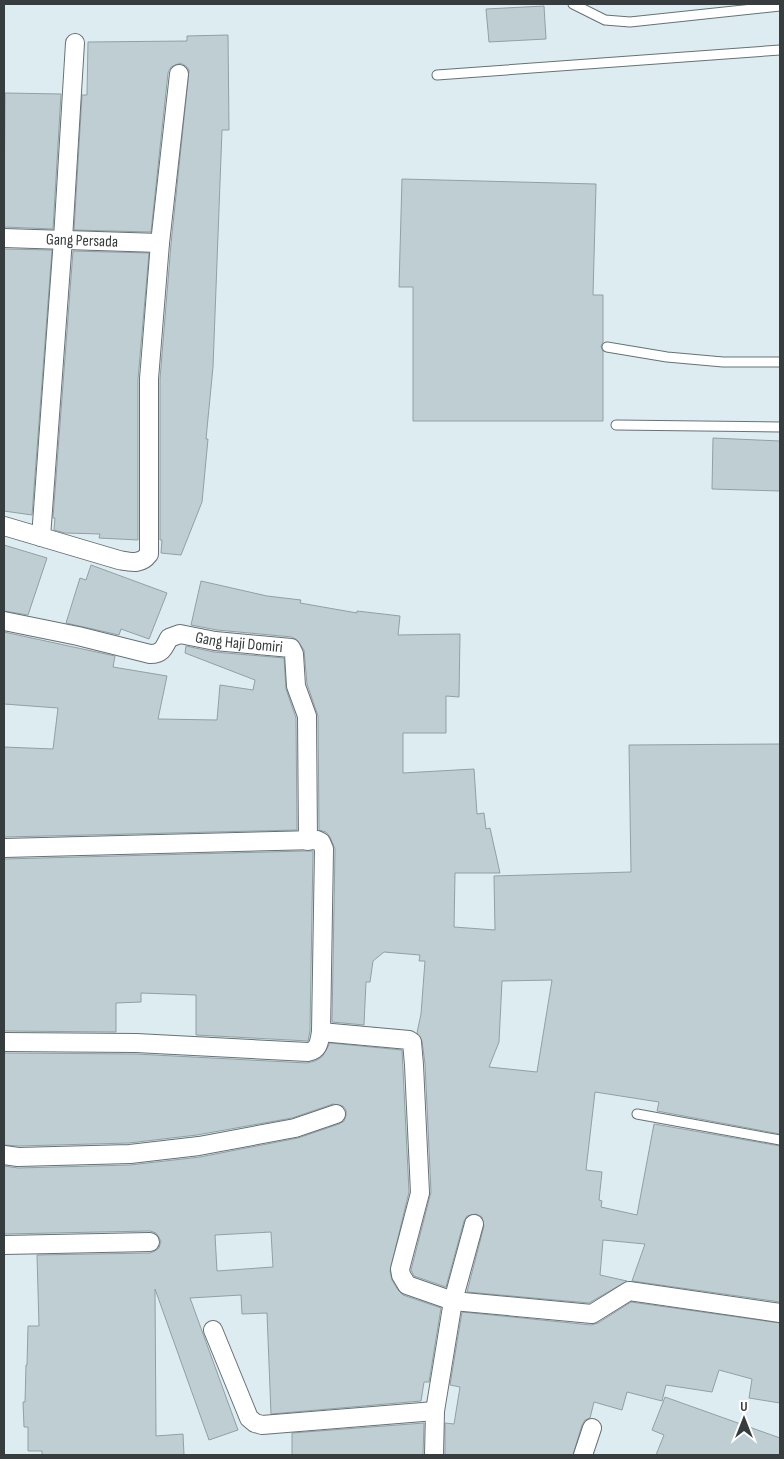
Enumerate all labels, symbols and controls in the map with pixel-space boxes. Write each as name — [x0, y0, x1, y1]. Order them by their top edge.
street label: Gang Persada — [46, 230, 118, 251]
street label: Gang Haji Domiri — [194, 628, 284, 657]
north arrow — [719, 1394, 769, 1444]
text: U — [740, 1398, 748, 1415]

